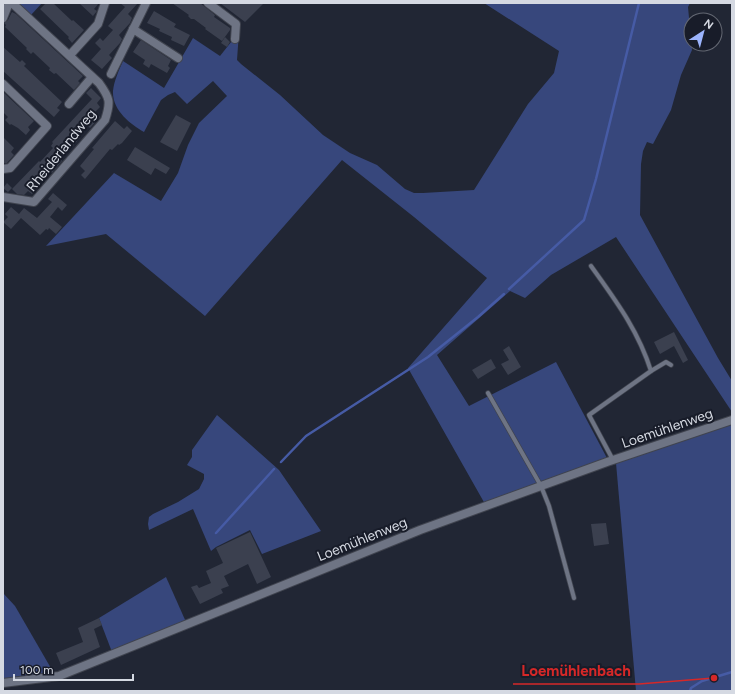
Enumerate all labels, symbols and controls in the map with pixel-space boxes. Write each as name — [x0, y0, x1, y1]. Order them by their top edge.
north arrow — [683, 12, 723, 52]
text: N — [701, 17, 716, 32]
street label: Rheiderlandweg — [23, 106, 100, 195]
street label: Loemühlenweg — [619, 405, 715, 452]
street label: Loemühlenweg — [315, 514, 410, 565]
scale bar — [14, 656, 133, 682]
callout: Loemühlenbach — [513, 657, 639, 684]
text: Loemühlenbach — [521, 662, 631, 680]
text: 100 m — [20, 663, 54, 677]

